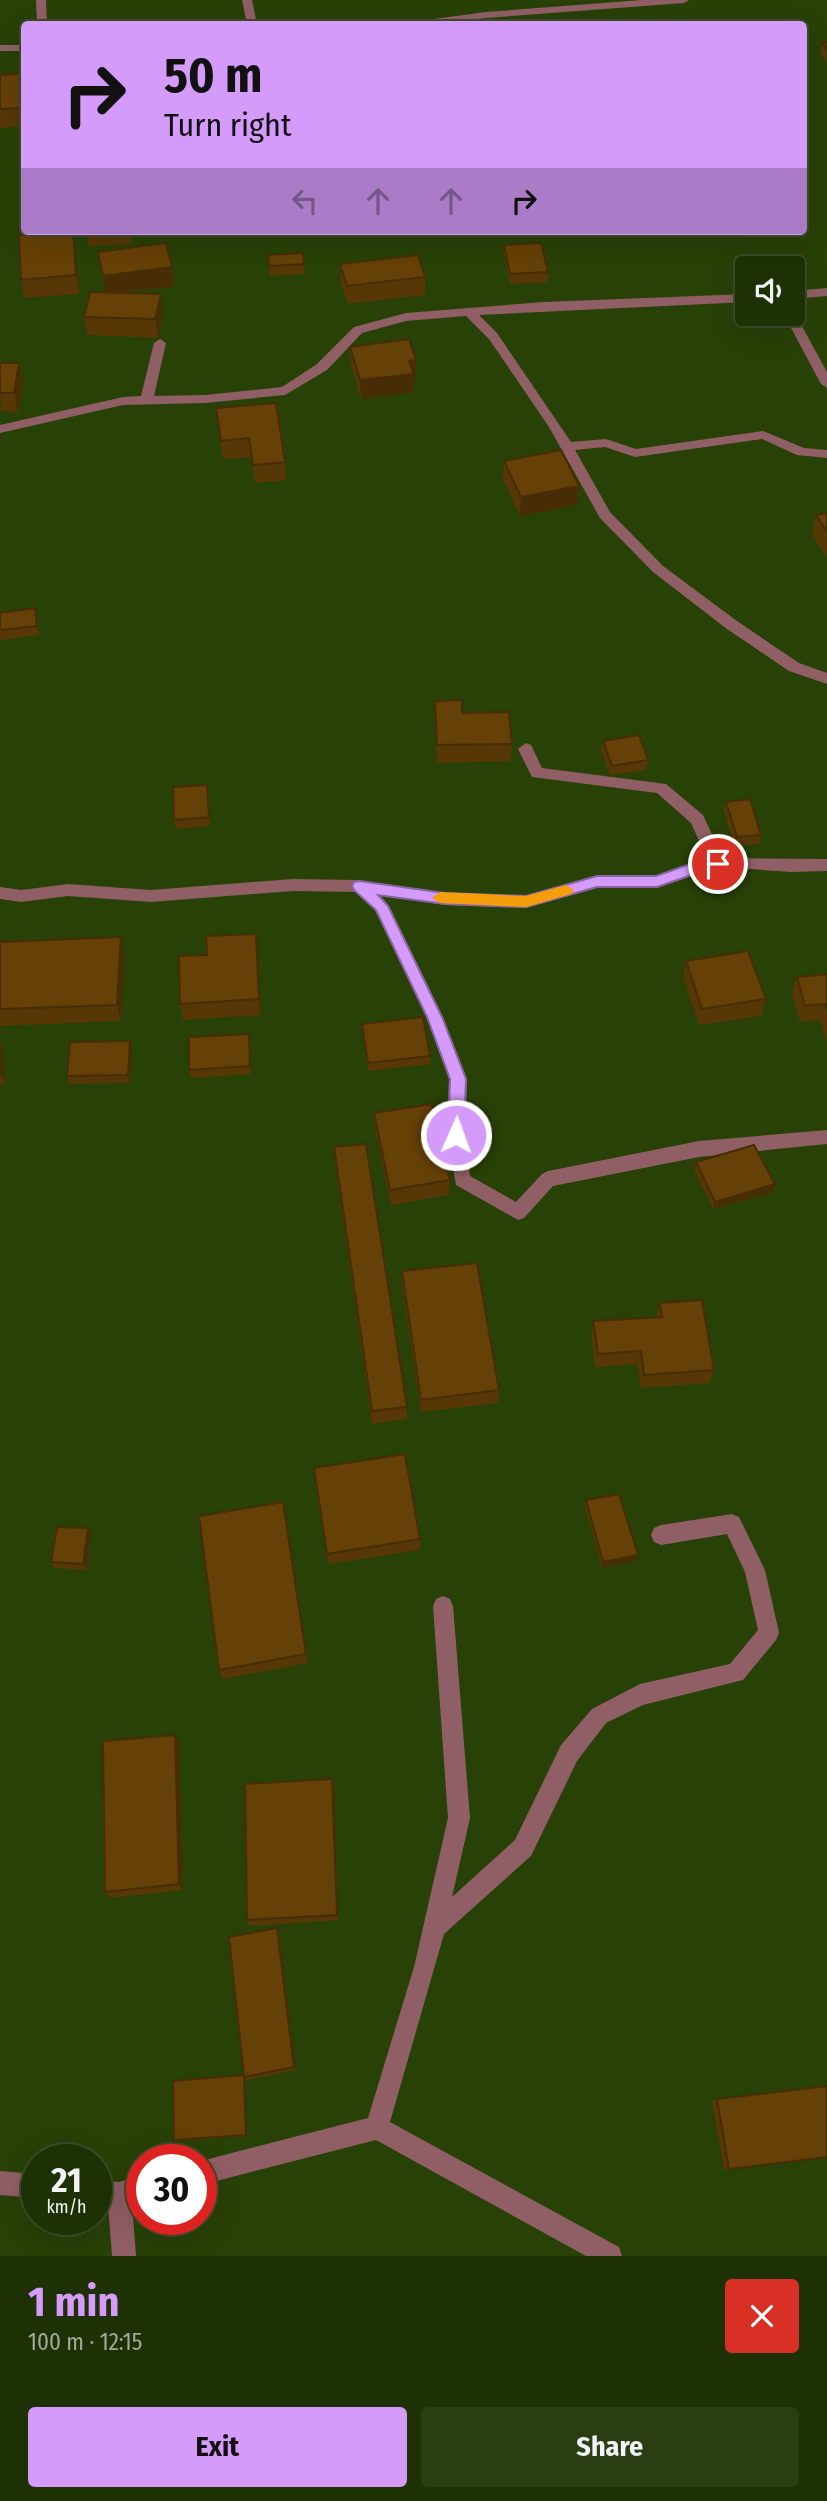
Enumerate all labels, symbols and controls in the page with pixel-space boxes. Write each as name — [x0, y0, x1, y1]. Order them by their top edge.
text: 50 m — [164, 46, 262, 105]
icon: right — [49, 49, 140, 140]
text: Turn right — [164, 106, 291, 144]
icon: left — [286, 182, 324, 220]
icon: ahead — [359, 182, 397, 220]
icon: ahead — [432, 182, 470, 220]
icon: right — [505, 182, 543, 220]
map controls — [735, 256, 805, 326]
button: sound — [735, 256, 805, 326]
pin — [688, 834, 748, 894]
icon: arrive — [699, 845, 737, 883]
position arrow — [419, 1098, 493, 1172]
speed limit sign: 30 — [126, 2144, 217, 2235]
text: 21 — [51, 2159, 82, 2201]
text: km/h — [46, 2196, 87, 2218]
text: 1 min — [28, 2277, 119, 2327]
button: close — [725, 2279, 799, 2353]
text: 100 m · 12:15 — [28, 2328, 142, 2356]
button: Exit — [28, 2407, 407, 2487]
button: Share — [421, 2407, 799, 2487]

